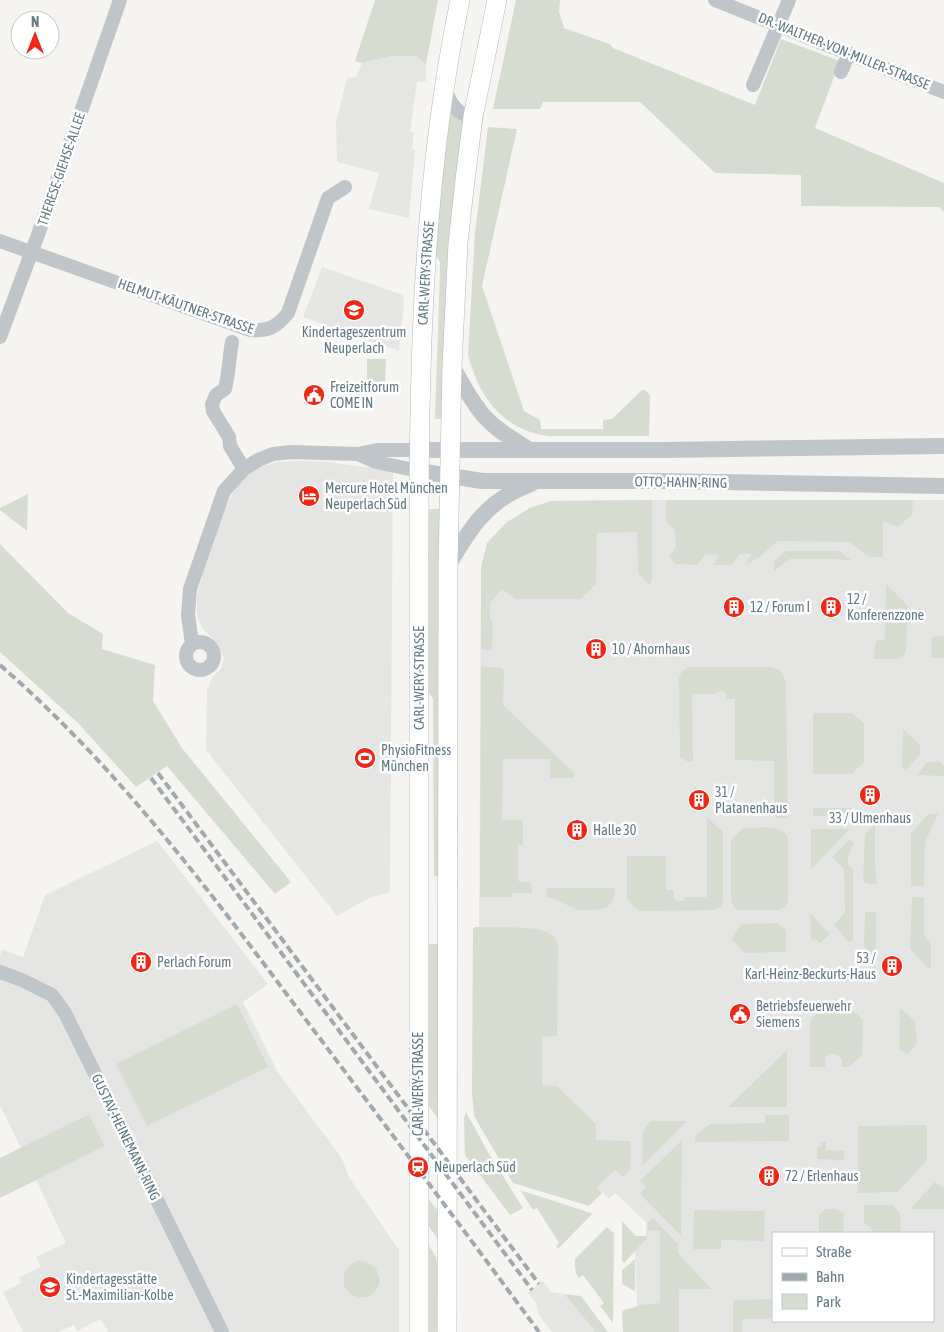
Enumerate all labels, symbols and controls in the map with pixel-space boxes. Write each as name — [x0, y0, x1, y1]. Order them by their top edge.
street label: DR.-WALTHER-VON-MILLER-STRASSE — [756, 9, 932, 93]
north arrow — [10, 10, 60, 60]
text: N — [31, 14, 39, 30]
street label: THERESE-GIEHSE-ALLEE — [34, 110, 88, 228]
street label: CARL-WERY-STRASSE — [415, 221, 437, 325]
street label: HELMUT-KÄUTNER-STRASSE — [116, 275, 256, 337]
school or university icon: Kindertageszentrum Neuperlach — [342, 298, 366, 322]
place label: Kindertageszentrum Neuperlach — [302, 324, 406, 356]
place label: Freizeitforum COME IN — [330, 379, 399, 411]
public building icon: Freizeitforum COME IN — [302, 383, 326, 407]
street label: OTTO-HAHN-RING — [635, 473, 727, 491]
place label: Mercure Hotel München Neuperlach Süd — [325, 480, 448, 512]
hotel icon: Mercure Hotel München Neuperlach Süd — [297, 484, 321, 508]
place label: 12 / Konferenzzone — [847, 591, 924, 623]
building icon: 12 / Forum I — [722, 595, 746, 619]
building icon: 12 / Konferenzzone — [819, 595, 843, 619]
place label: 12 / Forum I — [750, 599, 810, 615]
street label: CARL-WERY-STRASSE — [411, 626, 427, 730]
building icon: 10 / Ahornhaus — [584, 637, 608, 661]
place label: 10 / Ahornhaus — [612, 641, 690, 657]
place label: PhysioFitness München — [381, 742, 451, 774]
sports icon: PhysioFitness München — [353, 746, 377, 770]
building icon: 33 / Ulmenhaus — [858, 783, 882, 807]
place label: 31 / Platanenhaus — [715, 784, 788, 816]
building icon: 31 / Platanenhaus — [687, 788, 711, 812]
place label: 33 / Ulmenhaus — [829, 810, 911, 826]
building icon: Halle 30 — [565, 818, 589, 842]
place label: Halle 30 — [593, 822, 637, 838]
building icon: Perlach Forum — [129, 950, 153, 974]
place label: 53 / Karl-Heinz-Beckurts-Haus — [745, 950, 876, 982]
place label: Perlach Forum — [157, 954, 231, 970]
building icon: 53 / Karl-Heinz-Beckurts-Haus — [880, 954, 904, 978]
place label: Betriebsfeuerwehr Siemens — [756, 998, 852, 1030]
public building icon: Betriebsfeuerwehr Siemens — [728, 1002, 752, 1026]
street label: CARL-WERY-STRASSE — [410, 1032, 426, 1136]
street label: GUSTAV-HEINEMANN-RING — [88, 1071, 164, 1203]
station icon: Neuperlach Süd — [406, 1155, 430, 1179]
place label: Neuperlach Süd — [434, 1159, 516, 1175]
building icon: 72 / Erlenhaus — [757, 1164, 781, 1188]
place label: 72 / Erlenhaus — [785, 1168, 859, 1184]
legend — [772, 1232, 934, 1322]
text: Straße — [816, 1243, 852, 1260]
text: Bahn — [816, 1268, 845, 1285]
place label: Kindertagesstätte St.-Maximilian-Kolbe — [66, 1271, 174, 1303]
school or university icon: Kindertagesstätte St.-Maximilian-Kolbe — [38, 1275, 62, 1299]
text: Park — [816, 1293, 841, 1310]

